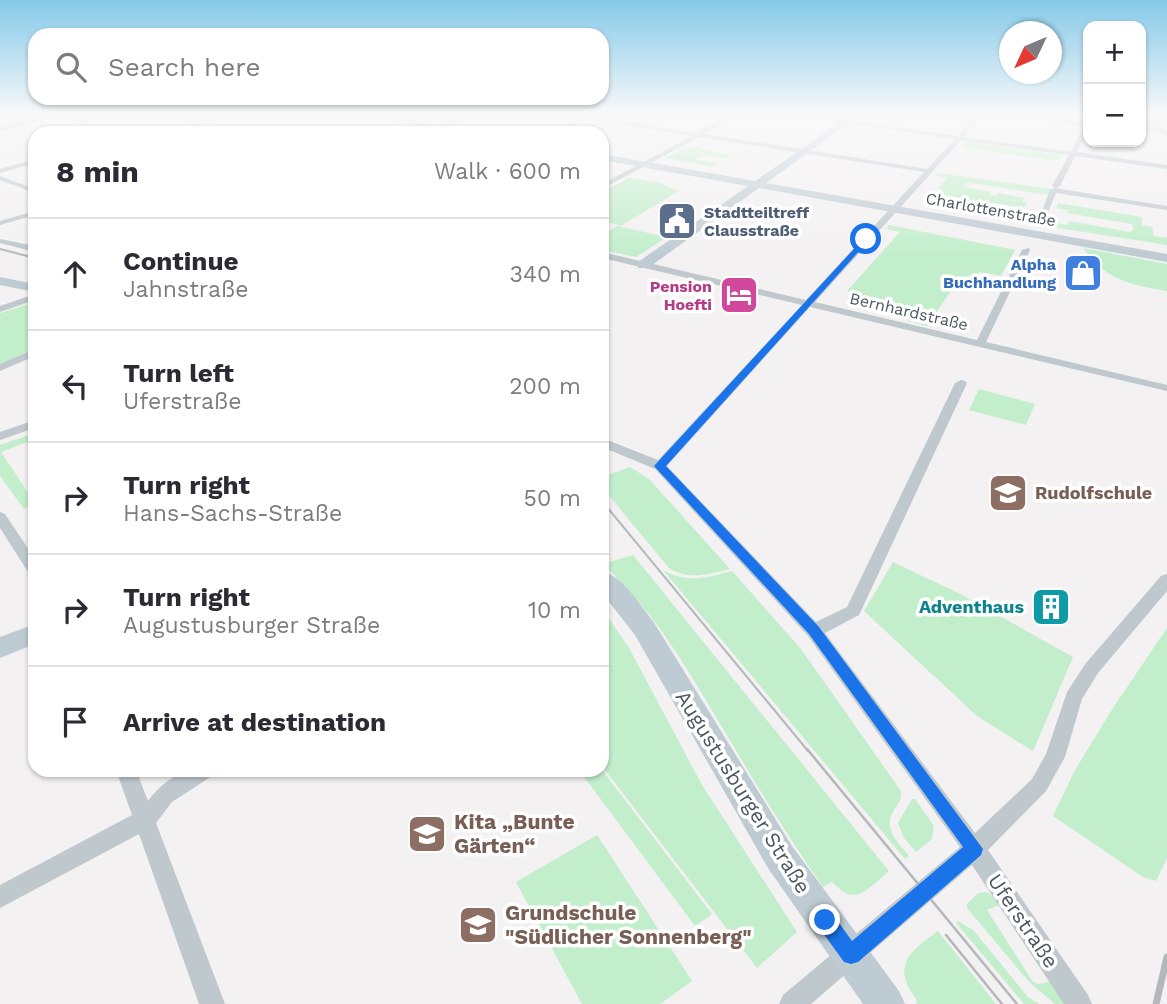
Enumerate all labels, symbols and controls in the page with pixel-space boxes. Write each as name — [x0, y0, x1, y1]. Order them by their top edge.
north arrow — [999, 21, 1062, 84]
map controls — [1083, 21, 1146, 147]
button: + — [1083, 21, 1146, 84]
search box — [28, 28, 609, 105]
icon: search — [52, 48, 90, 86]
text: Search here — [108, 52, 260, 82]
button: − — [1083, 84, 1146, 147]
text: 8 min — [56, 154, 139, 189]
text: Walk · 600 m — [434, 158, 581, 185]
street label: Charlottenstraße — [924, 189, 1058, 230]
public building icon: Stadtteiltreff Clausstraße — [656, 200, 698, 242]
place label: Stadtteiltreff Clausstraße — [704, 203, 810, 240]
route start — [850, 223, 881, 254]
text: Continue — [123, 246, 239, 276]
shop icon: Alpha Buchhandlung — [1062, 252, 1104, 294]
icon: ahead — [56, 255, 94, 293]
place label: Alpha Buchhandlung — [943, 255, 1057, 292]
text: 340 m — [509, 261, 581, 288]
hotel icon: Pension Hoefti — [718, 274, 760, 316]
text: Jahnstraße — [123, 276, 248, 303]
place label: Pension Hoefti — [650, 277, 712, 314]
street label: Bernhardstraße — [848, 289, 970, 334]
text: Turn left — [123, 358, 234, 388]
icon: left — [56, 367, 94, 405]
text: 200 m — [509, 373, 581, 400]
text: Uferstraße — [123, 388, 241, 415]
text: Turn right — [123, 470, 250, 500]
school or university icon: Rudolfschule — [987, 472, 1029, 514]
icon: right — [56, 479, 94, 517]
place label: Rudolfschule — [1035, 482, 1152, 503]
text: 50 m — [524, 485, 581, 512]
text: Hans-Sachs-Straße — [123, 500, 342, 527]
text: Turn right — [123, 582, 250, 612]
building icon: Adventhaus — [1030, 586, 1072, 628]
icon: right — [56, 591, 94, 629]
place label: Adventhaus — [919, 596, 1024, 617]
text: 10 m — [528, 597, 581, 624]
text: Augustusburger Straße — [123, 612, 380, 639]
street label: Augustusburger Straße — [671, 686, 816, 898]
icon: arrive — [56, 703, 94, 741]
text: Arrive at destination — [123, 707, 386, 737]
place label: Kita „Bunte Gärten“ — [454, 809, 575, 858]
school or university icon: Kita „Bunte Gärten“ — [406, 813, 448, 855]
street label: Uferstraße — [983, 869, 1064, 973]
place label: Grundschule "Südlicher Sonnenberg" — [505, 900, 752, 949]
school or university icon: Grundschule "Südlicher Sonnenberg" — [457, 904, 499, 946]
route end — [809, 904, 840, 935]

